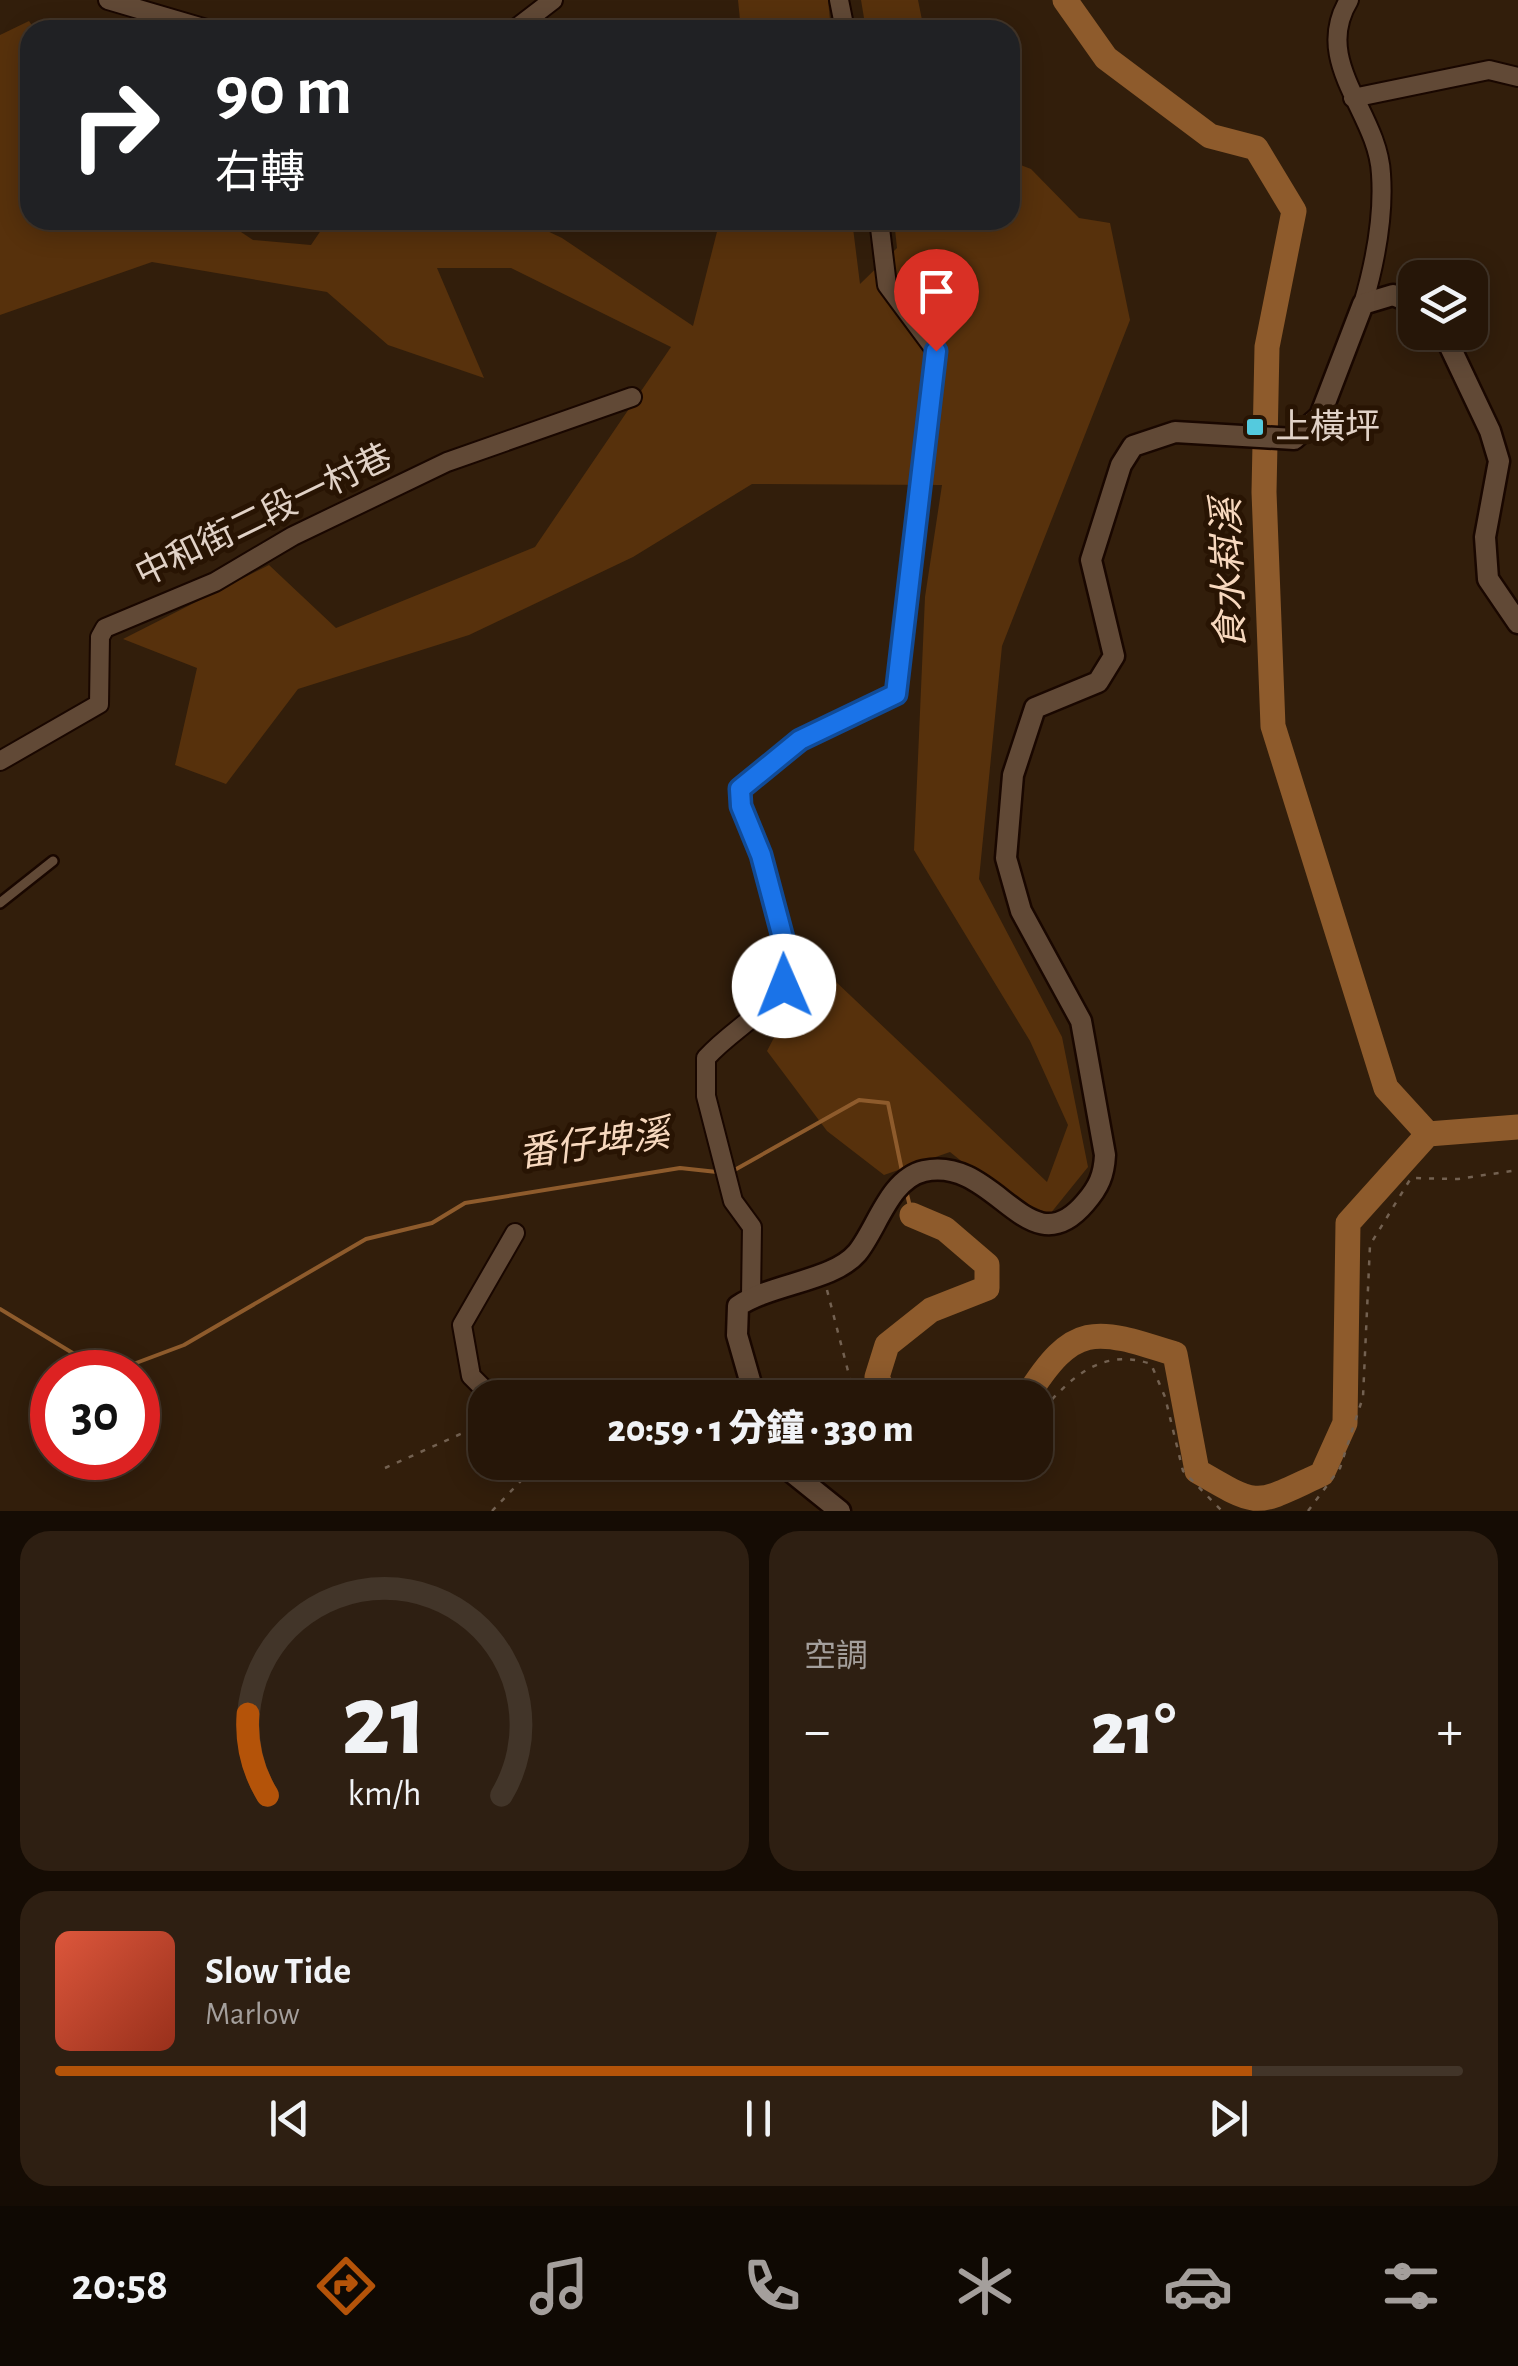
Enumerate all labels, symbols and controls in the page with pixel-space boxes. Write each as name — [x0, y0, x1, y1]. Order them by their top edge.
text: 90 m — [215, 57, 352, 127]
icon: right — [50, 60, 180, 190]
text: 右轉 — [215, 151, 305, 196]
pin — [894, 249, 979, 352]
map controls — [1398, 260, 1488, 350]
button: layers — [1398, 260, 1488, 350]
icon: arrive — [909, 264, 964, 319]
place label: 上橫坪 — [1275, 408, 1380, 445]
marker: 上橫坪 — [1244, 416, 1266, 438]
street label: 中和街二段一村巷 — [130, 437, 398, 593]
water label: 食水嵙溪 — [1205, 492, 1252, 651]
position arrow — [732, 934, 836, 1038]
water label: 番仔埤溪 — [516, 1113, 677, 1174]
speed limit sign: 30 — [30, 1350, 160, 1480]
text: 20:59 · 1 分鐘 · 330 m — [607, 1411, 914, 1449]
text: 空調 — [804, 1640, 868, 1672]
text: 21 — [341, 1670, 428, 1774]
text: 21° — [1091, 1693, 1176, 1768]
text: − — [804, 1704, 830, 1759]
text: + — [1437, 1704, 1463, 1759]
text: km/h — [348, 1776, 421, 1812]
text: Slow Tide — [205, 1953, 351, 1991]
text: Marlow — [205, 1998, 300, 2030]
icon: previous — [262, 2091, 317, 2146]
icon: pause — [731, 2091, 786, 2146]
icon: next — [1201, 2091, 1256, 2146]
icon: directions — [311, 2251, 381, 2321]
icon: music — [524, 2251, 594, 2321]
icon: phone — [737, 2251, 807, 2321]
icon: climate — [950, 2251, 1020, 2321]
icon: car — [1163, 2251, 1233, 2321]
icon: filters — [1376, 2251, 1446, 2321]
text: 20:58 — [72, 2263, 168, 2308]

